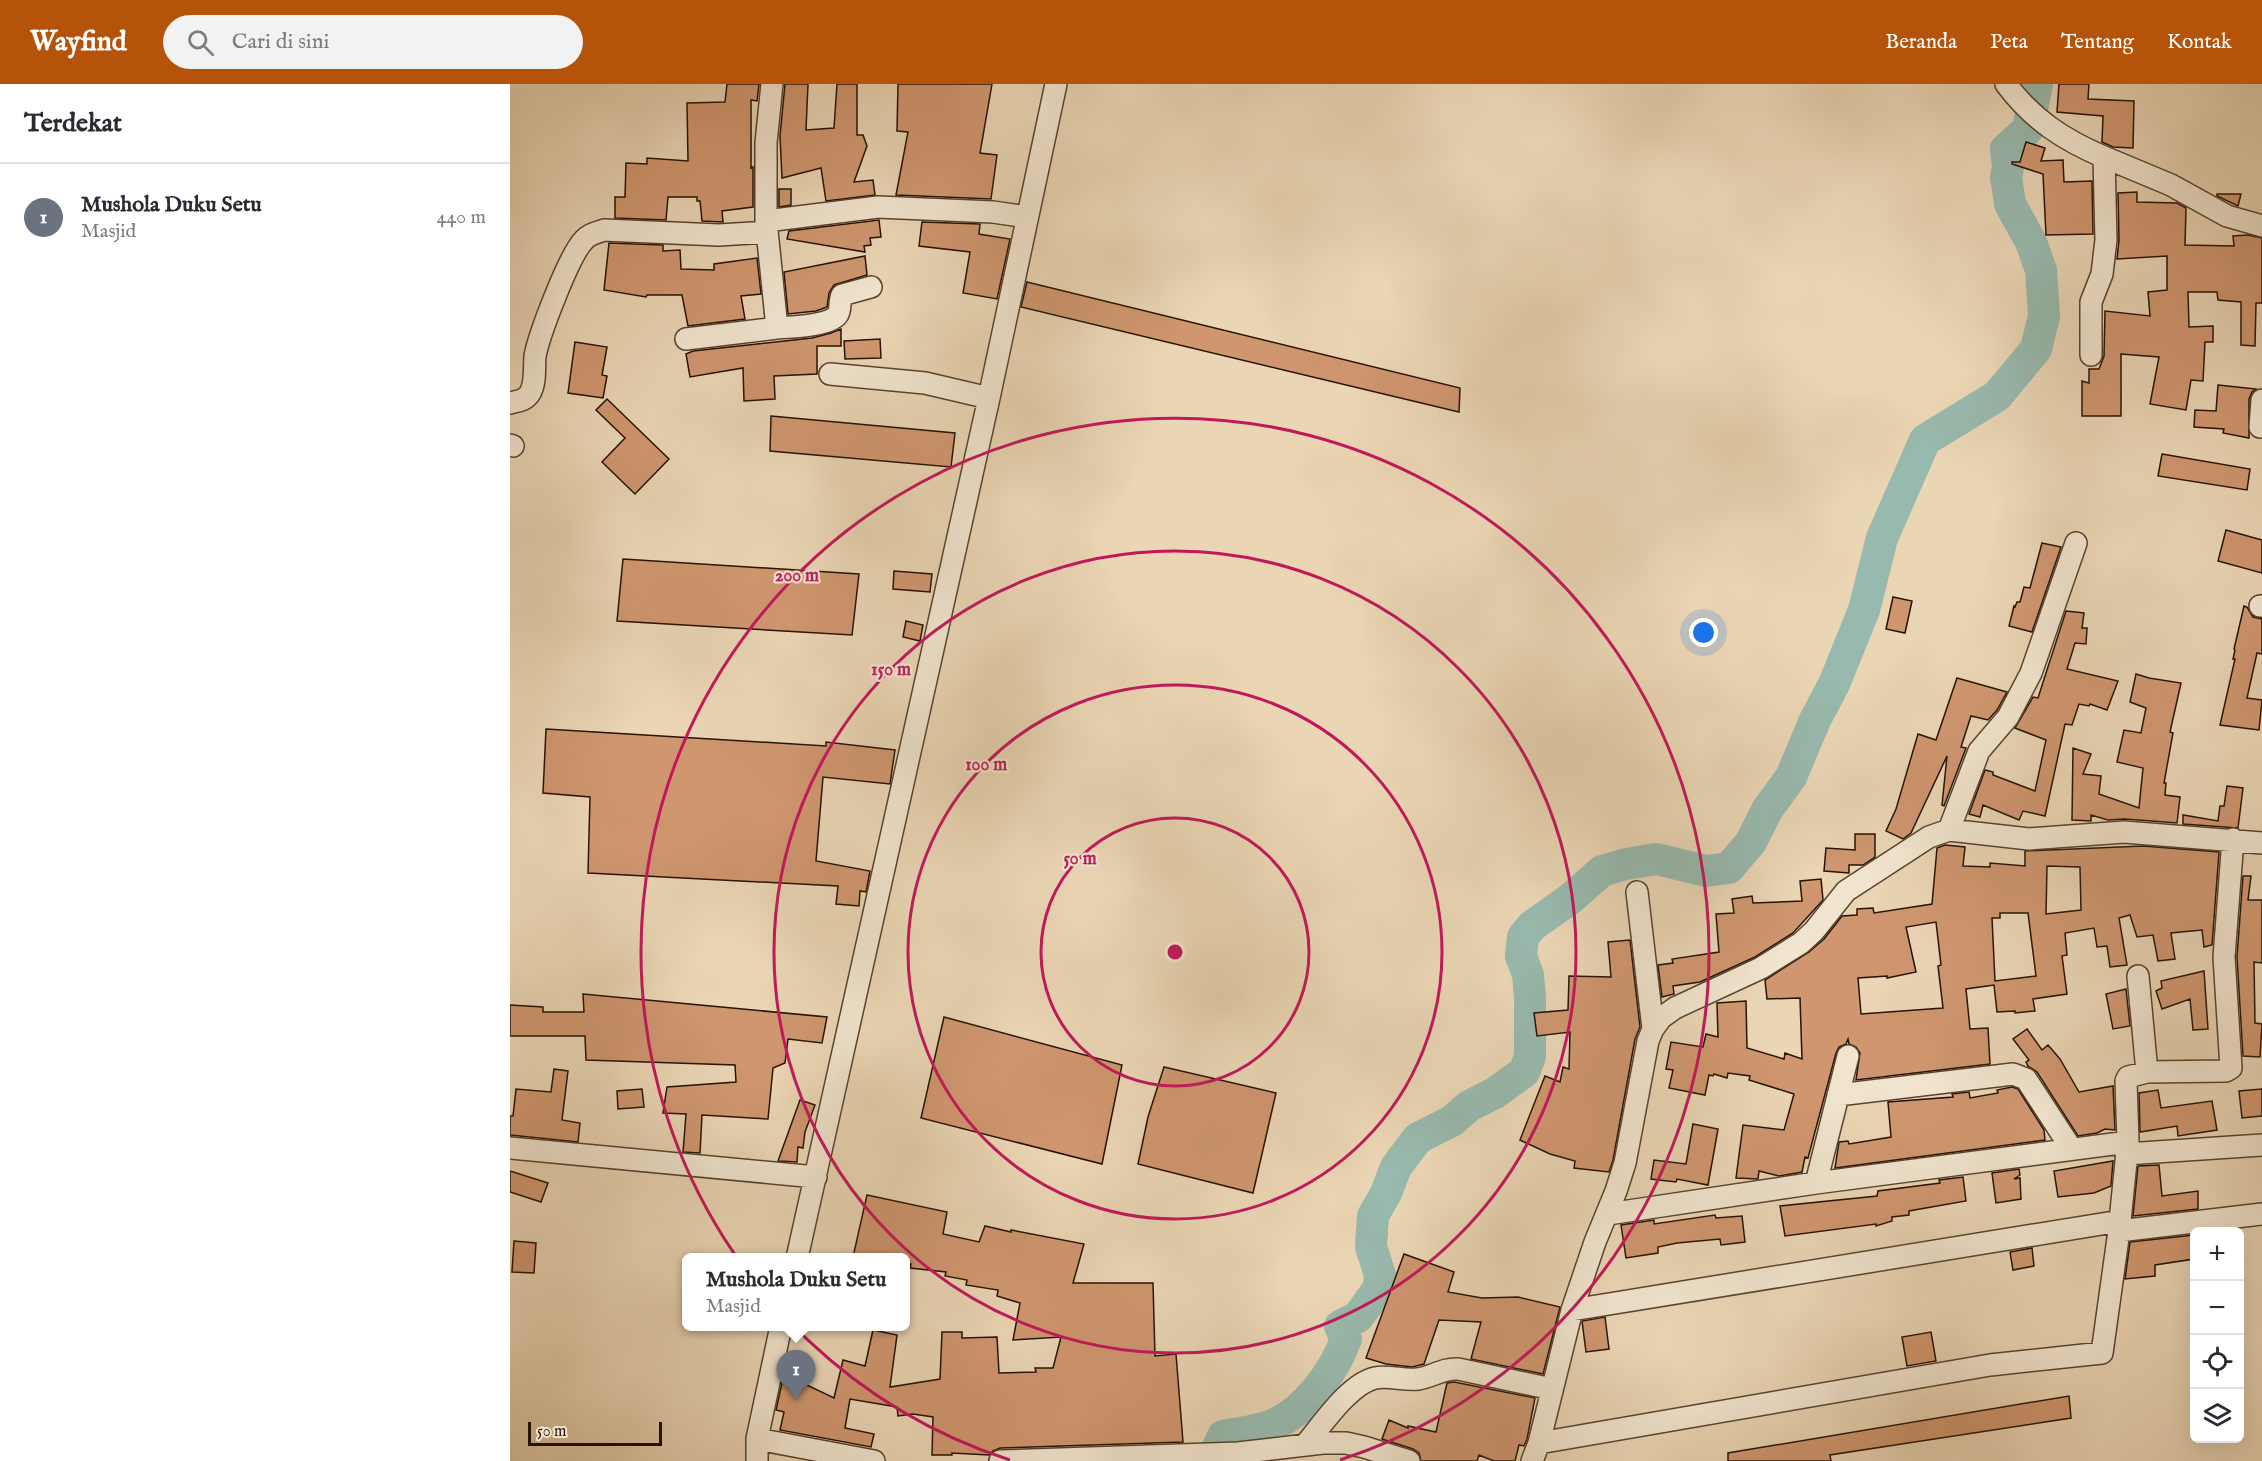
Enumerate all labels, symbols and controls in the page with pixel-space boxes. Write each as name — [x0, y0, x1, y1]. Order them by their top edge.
search box — [163, 15, 583, 69]
text: Wayfind — [30, 25, 127, 60]
icon: search — [184, 26, 217, 59]
text: Cari di sini — [232, 28, 329, 56]
text: Beranda — [1885, 29, 1957, 56]
text: Peta — [1990, 29, 2028, 56]
text: Tentang — [2061, 29, 2134, 56]
text: Kontak — [2167, 29, 2232, 56]
text: Terdekat — [24, 107, 122, 140]
text: Mushola Duku Setu — [81, 191, 262, 219]
text: 1 — [40, 205, 47, 230]
text: 440 m — [437, 205, 486, 230]
text: Masjid — [81, 219, 136, 244]
text: 200 m — [775, 565, 819, 588]
your location — [1689, 618, 1718, 647]
text: 150 m — [871, 659, 911, 682]
text: 100 m — [965, 754, 1007, 777]
text: 50 m — [1063, 848, 1097, 871]
centre of rings — [1165, 942, 1185, 962]
map controls — [2190, 1227, 2244, 1443]
button: + — [2190, 1227, 2244, 1281]
popup — [682, 1253, 910, 1331]
text: Mushola Duku Setu — [706, 1266, 886, 1294]
button: − — [2190, 1281, 2244, 1335]
text: Masjid — [706, 1294, 761, 1319]
button: locate — [2190, 1335, 2244, 1389]
pin: 1 — [776, 1350, 816, 1400]
button: layers — [2190, 1389, 2244, 1443]
scale bar — [528, 1419, 662, 1446]
text: 50 m — [537, 1422, 566, 1442]

